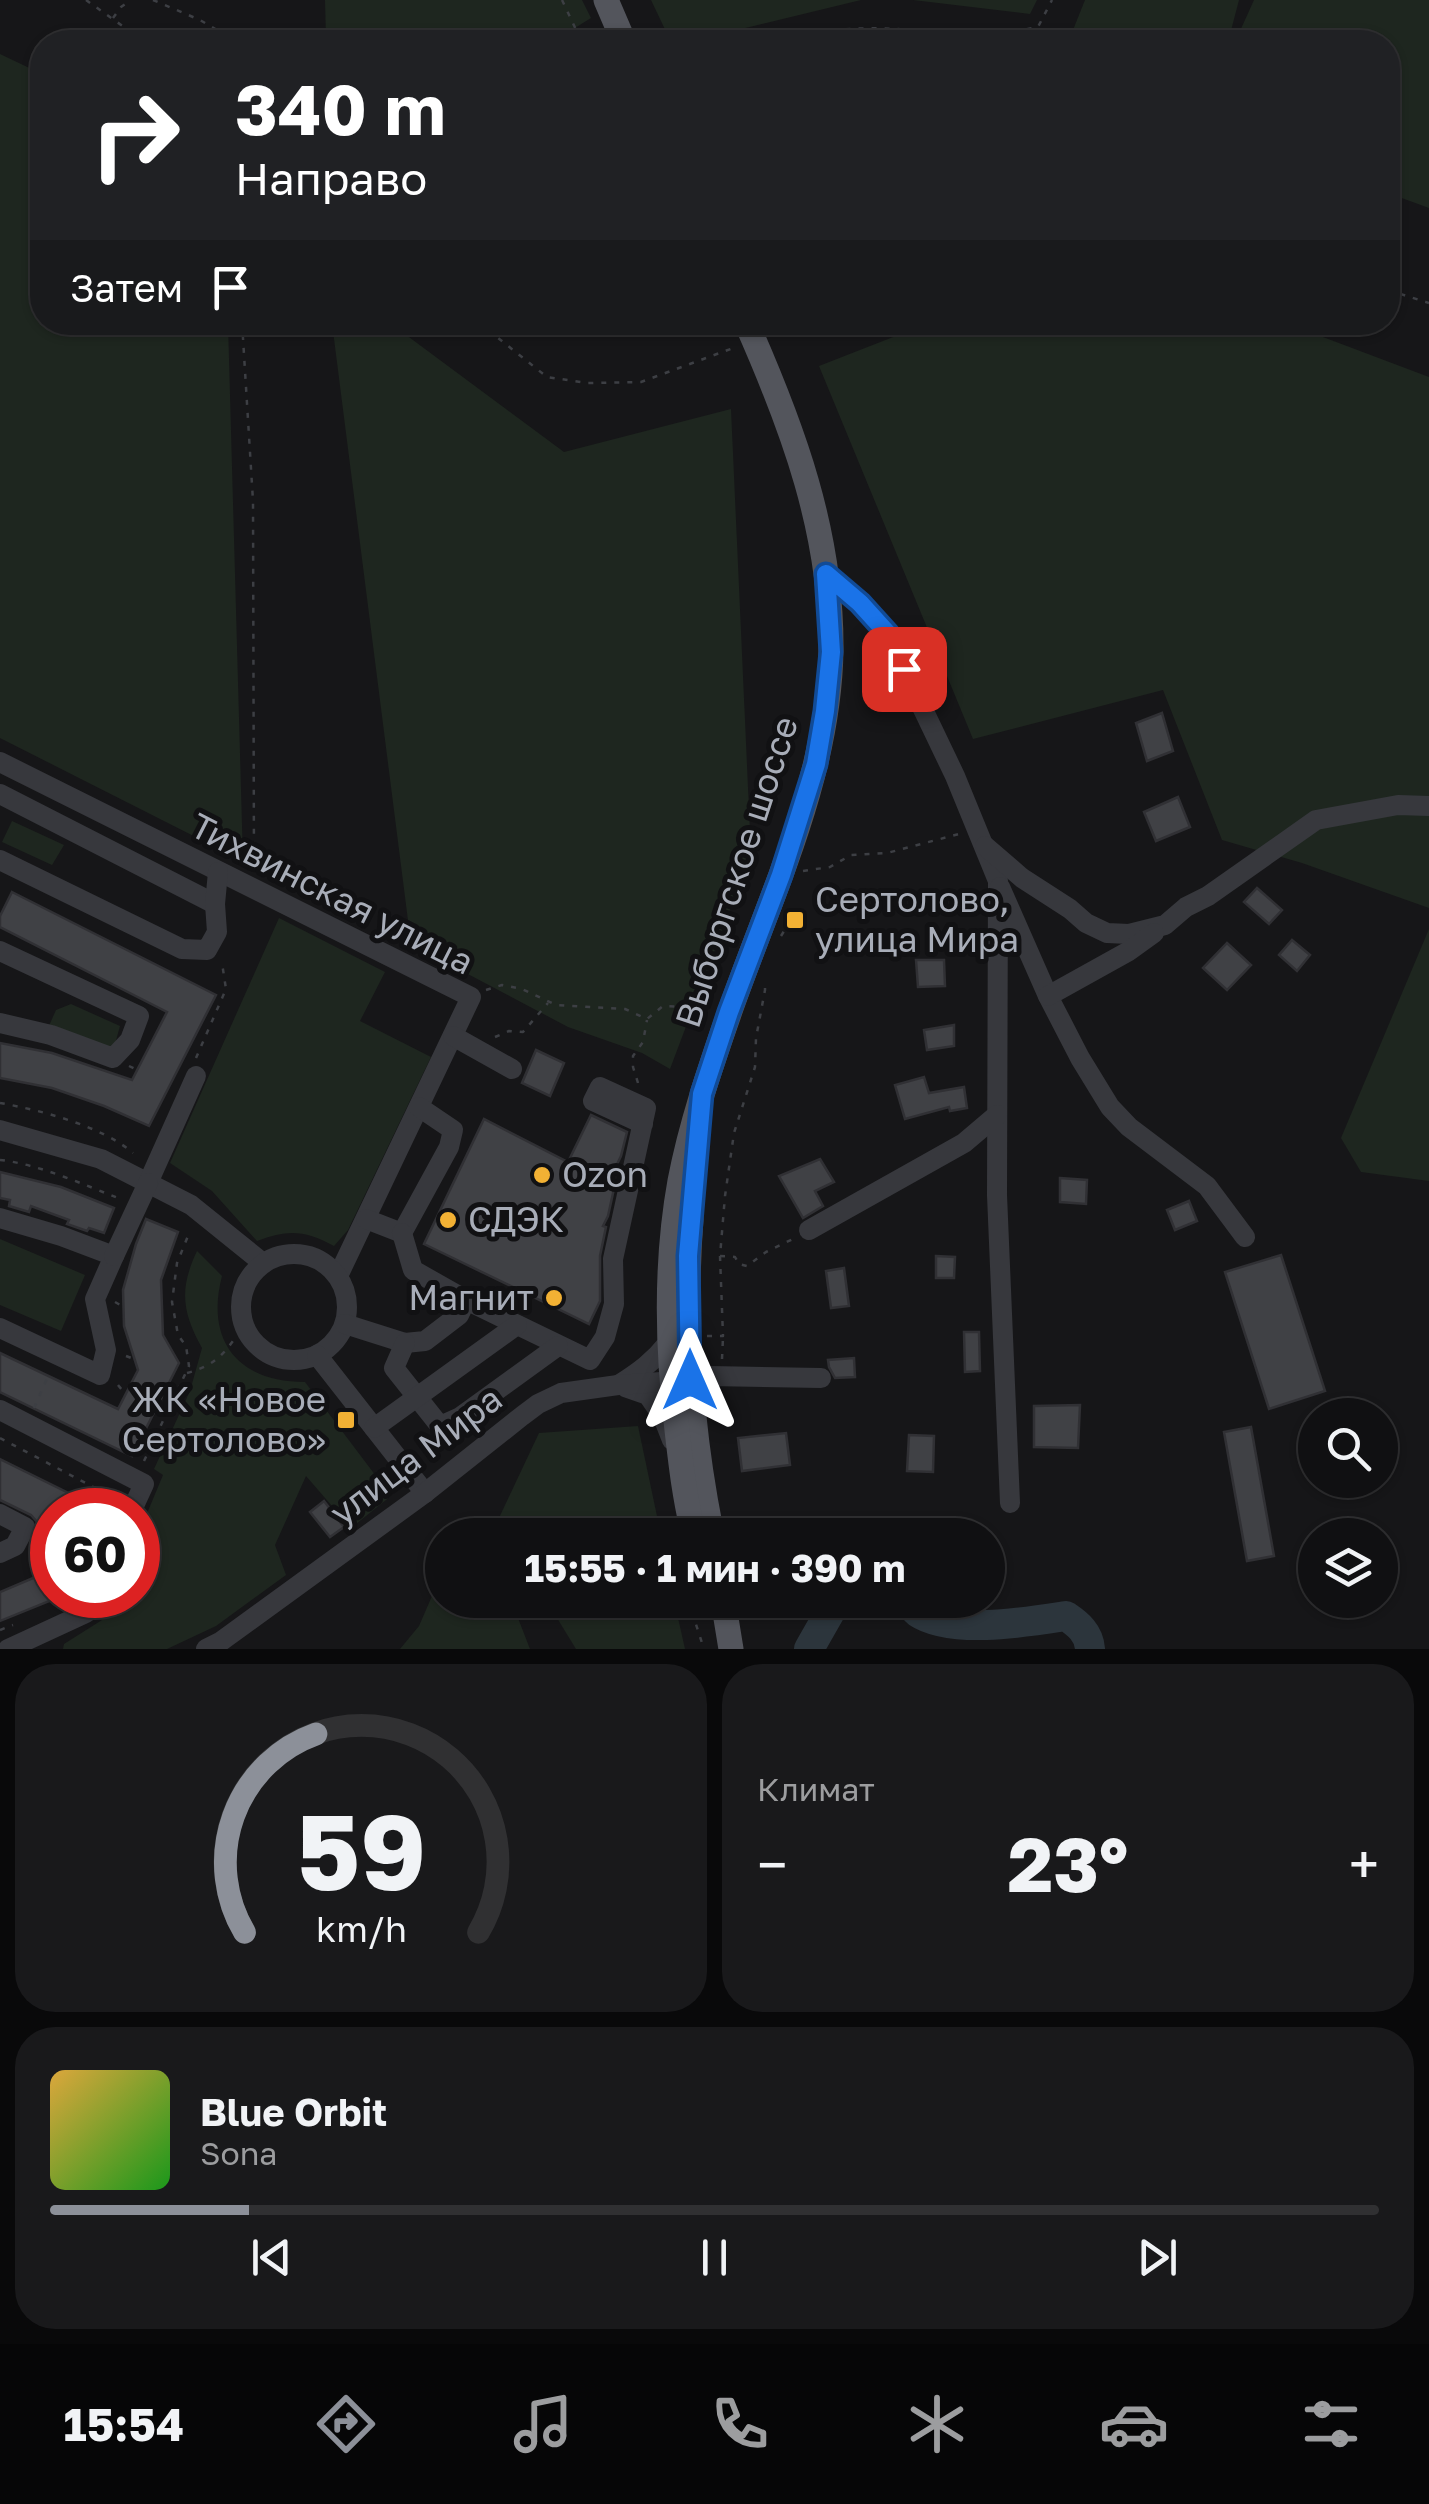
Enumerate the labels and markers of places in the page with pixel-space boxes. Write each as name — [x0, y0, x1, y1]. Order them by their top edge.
pin — [862, 627, 947, 712]
place label: Сертолово, улица Мира — [815, 878, 1019, 960]
marker: Сертолово, улица Мира — [784, 909, 806, 931]
place label: Ozon — [562, 1153, 648, 1195]
marker: Ozon — [531, 1164, 553, 1186]
place label: СДЭК — [468, 1198, 564, 1240]
marker: СДЭК — [437, 1209, 459, 1231]
place label: Магнит — [408, 1276, 534, 1318]
marker: Магнит — [543, 1287, 565, 1309]
place label: ЖК «Новое Сертолово» — [122, 1378, 326, 1460]
marker: ЖК «Новое Сертолово» — [335, 1409, 357, 1431]

